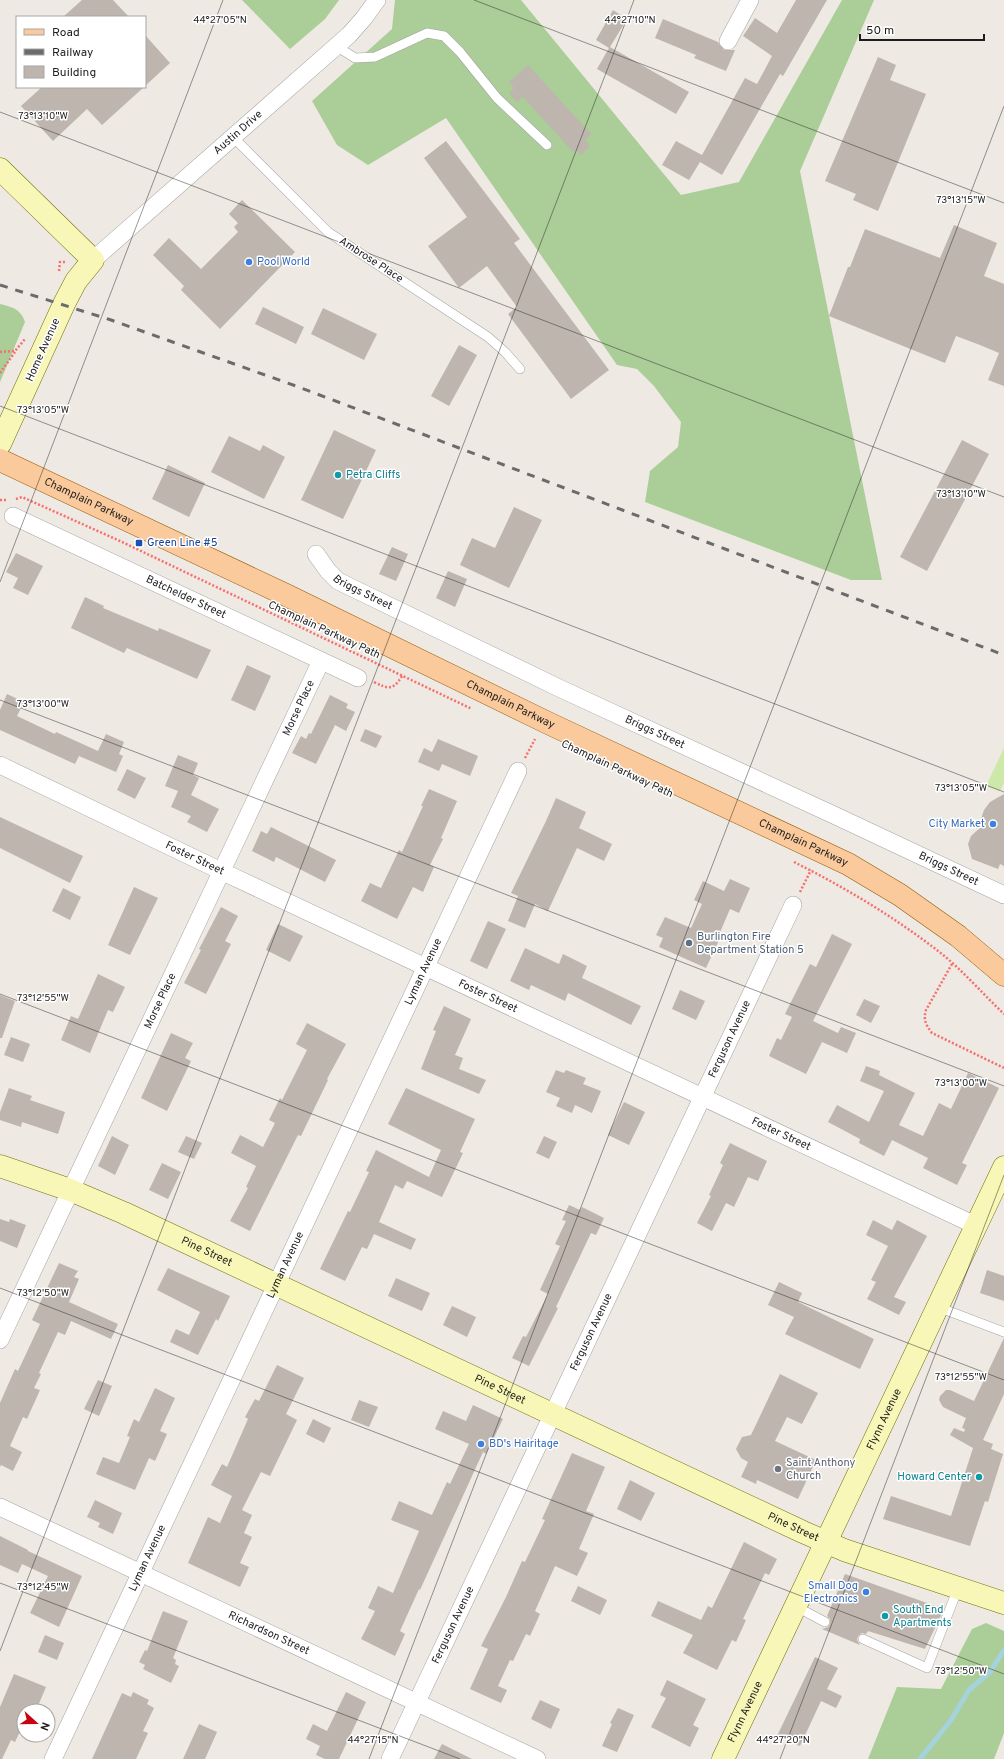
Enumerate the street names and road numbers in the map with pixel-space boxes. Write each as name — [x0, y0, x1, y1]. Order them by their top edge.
street label: Austin Drive — [211, 107, 265, 158]
street label: Ambrose Place — [336, 234, 406, 286]
street label: Home Avenue — [23, 316, 63, 384]
street label: Champlain Parkway — [42, 475, 136, 529]
street label: Batchelder Street — [143, 572, 228, 622]
street label: Briggs Street — [329, 572, 395, 613]
street label: Champlain Parkway Path — [266, 598, 382, 662]
street label: Champlain Parkway — [464, 677, 557, 732]
street label: Morse Place — [280, 678, 318, 738]
street label: Briggs Street — [622, 712, 687, 752]
street label: Champlain Parkway Path — [559, 737, 675, 801]
street label: Champlain Parkway — [756, 816, 850, 870]
street label: Foster Street — [163, 838, 226, 879]
street label: Briggs Street — [916, 849, 981, 889]
street label: Lyman Avenue — [402, 936, 445, 1007]
street label: Morse Place — [141, 971, 179, 1031]
street label: Foster Street — [456, 976, 520, 1016]
street label: Ferguson Avenue — [705, 998, 754, 1080]
street label: Foster Street — [749, 1114, 813, 1154]
street label: Lyman Avenue — [264, 1229, 307, 1301]
street label: Pine Street — [179, 1234, 234, 1270]
street label: Ferguson Avenue — [567, 1291, 616, 1373]
street label: Pine Street — [472, 1372, 528, 1408]
street label: Flynn Avenue — [864, 1386, 905, 1452]
street label: Pine Street — [765, 1509, 821, 1545]
street label: Lyman Avenue — [126, 1522, 169, 1594]
street label: Ferguson Avenue — [429, 1584, 477, 1666]
street label: Richardson Street — [226, 1608, 312, 1658]
street label: Flynn Avenue — [725, 1679, 766, 1745]

